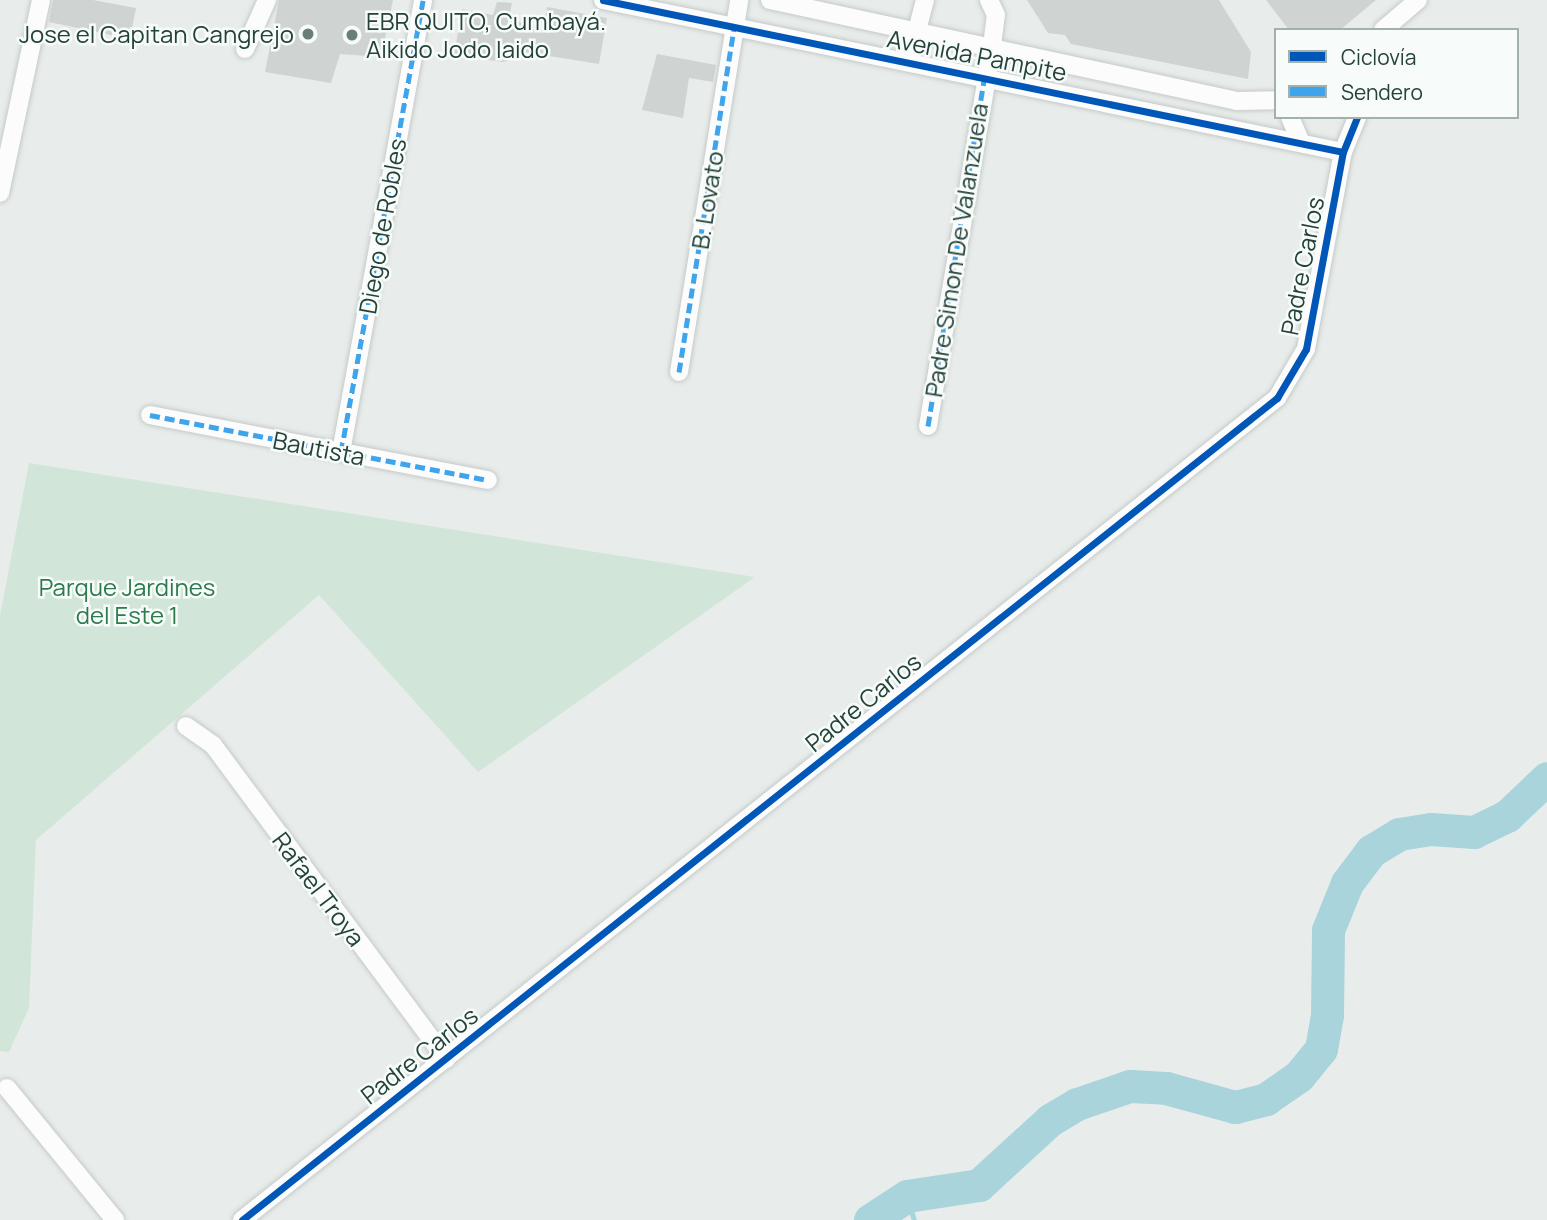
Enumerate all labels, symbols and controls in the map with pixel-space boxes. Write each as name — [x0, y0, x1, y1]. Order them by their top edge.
place label: EBR QUITO, Cumbayá. Aikido Jodo laido — [366, 7, 606, 63]
place label: Jose el Capitan Cangrejo — [19, 20, 294, 48]
street label: Avenida Pampite — [885, 23, 1069, 87]
marker: Jose el Capitan Cangrejo — [300, 26, 316, 42]
marker: EBR QUITO, Cumbayá. Aikido Jodo laido — [344, 27, 360, 43]
legend — [1274, 28, 1519, 119]
text: Ciclovía — [1341, 43, 1416, 71]
text: Sendero — [1341, 78, 1423, 106]
street label: Padre Simon De Valanzuela — [919, 101, 993, 399]
street label: Diego de Robles — [352, 136, 412, 316]
street label: B. Lovato — [685, 149, 729, 251]
street label: Padre Carlos — [1274, 194, 1330, 338]
street label: Bautista — [271, 425, 367, 471]
park label: Parque Jardines del Este 1 — [39, 573, 215, 629]
street label: Padre Carlos — [799, 647, 927, 757]
street label: Rafael Troya — [267, 826, 371, 952]
street label: Padre Carlos — [355, 1001, 483, 1109]

